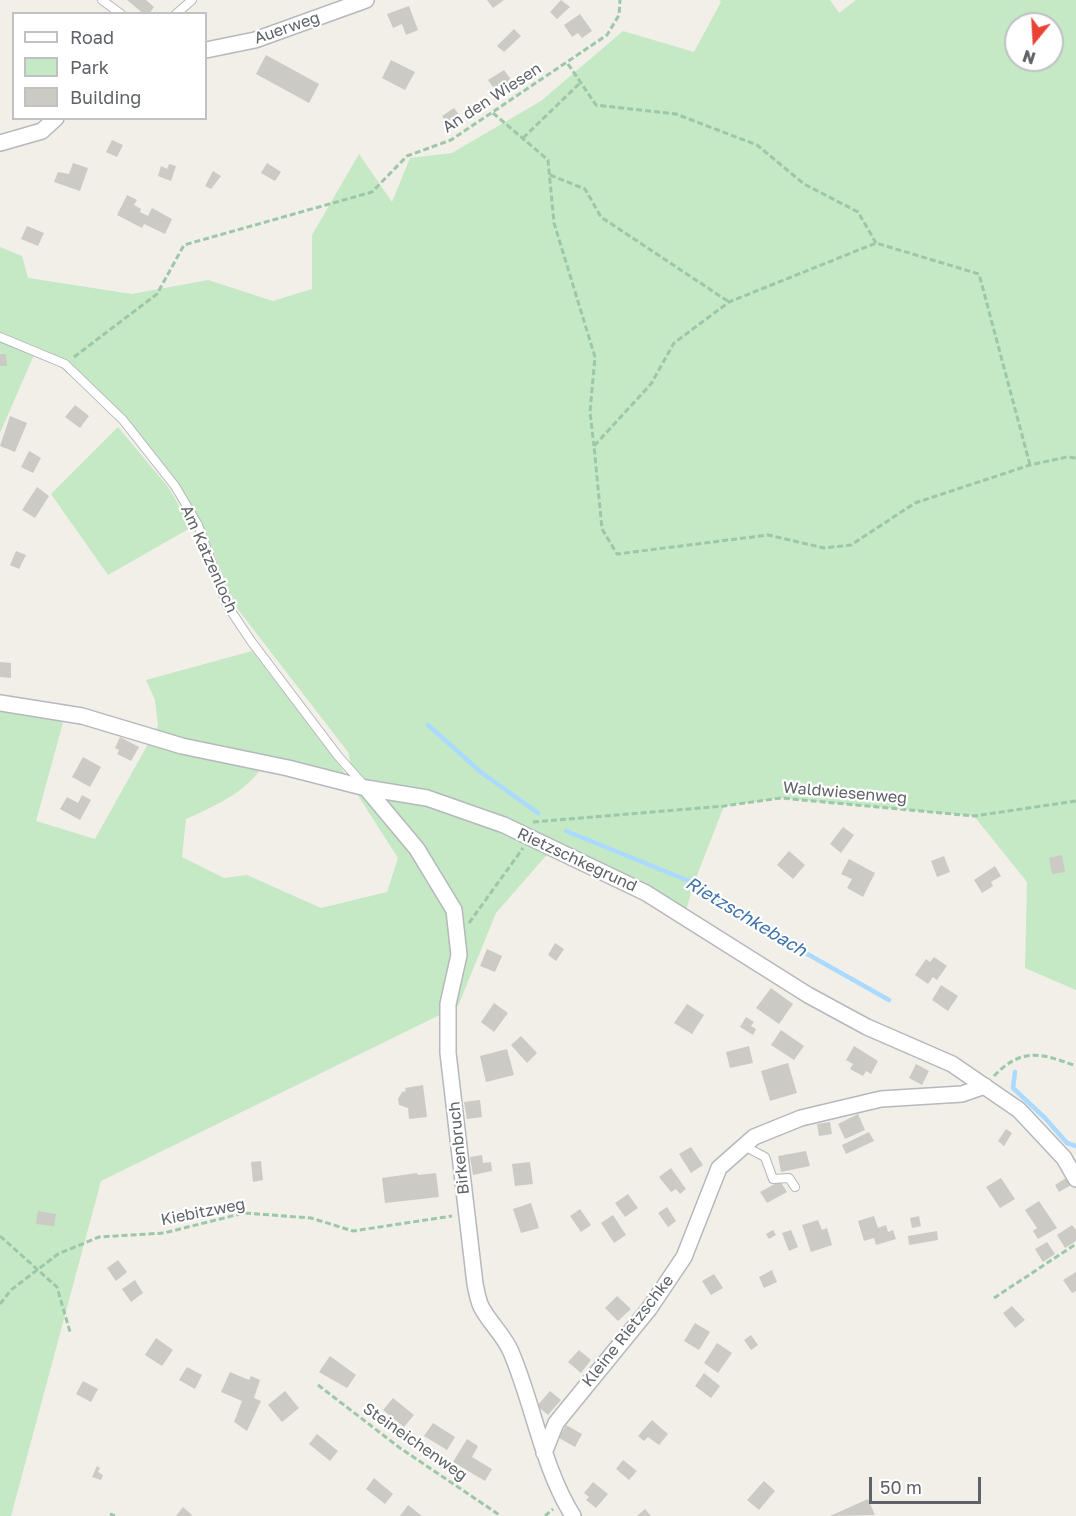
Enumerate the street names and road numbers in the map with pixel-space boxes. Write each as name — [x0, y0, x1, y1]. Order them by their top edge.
street label: Auerweg — [252, 8, 322, 48]
street label: An den Wiesen — [439, 59, 545, 137]
street label: Am Katzenloch — [177, 502, 241, 616]
street label: Waldwiesenweg — [782, 778, 908, 808]
street label: Rietzschkegrund — [514, 824, 640, 896]
street label: Birkenbruch — [445, 1101, 473, 1195]
street label: Kiebitzweg — [159, 1194, 247, 1230]
street label: Kleine Rietzschke — [578, 1271, 678, 1391]
street label: Steineichenweg — [359, 1399, 471, 1485]

